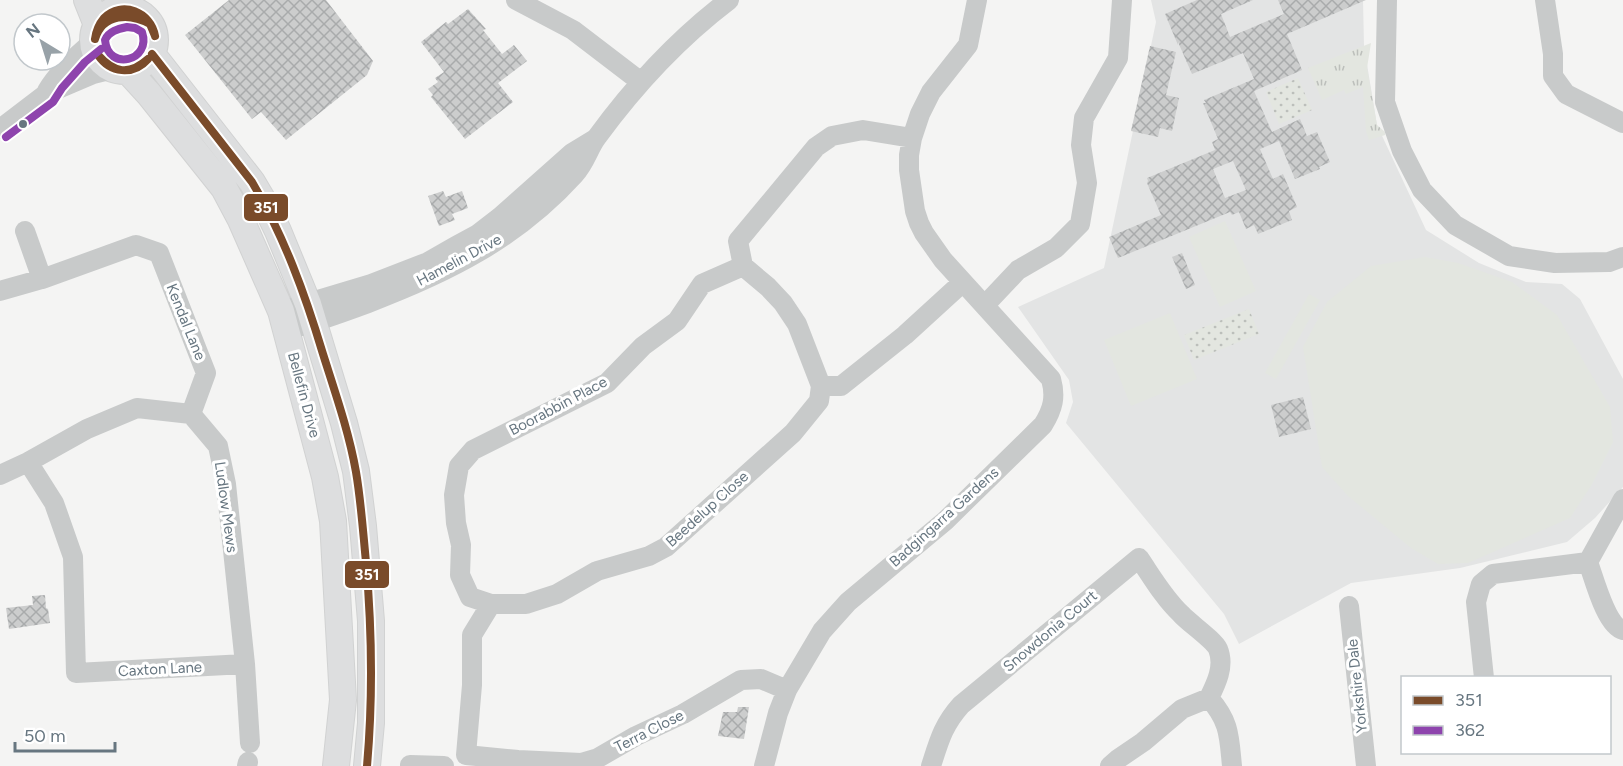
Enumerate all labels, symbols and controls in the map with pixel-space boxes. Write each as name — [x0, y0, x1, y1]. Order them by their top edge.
north arrow — [12, 12, 72, 72]
text: N — [22, 19, 44, 42]
unlabelled marker — [17, 118, 29, 130]
line badge: 351 — [243, 193, 289, 222]
text: 351 — [254, 198, 278, 217]
street label: Hamelin Drive — [414, 230, 504, 290]
street label: Kendal Lane — [162, 281, 210, 363]
street label: Bellefin Drive — [284, 350, 324, 440]
street label: Boorabbin Place — [506, 373, 610, 439]
street label: Ludlow Mews — [211, 460, 241, 554]
street label: Badgingarra Gardens — [886, 463, 1002, 571]
street label: Beedelup Close — [662, 467, 752, 551]
line badge: 351 — [344, 560, 390, 589]
text: 351 — [355, 565, 379, 584]
street label: Snowdonia Court — [999, 586, 1101, 675]
street label: Yorkshire Dale — [1343, 638, 1371, 734]
street label: Caxton Lane — [118, 658, 202, 680]
legend — [1401, 676, 1611, 754]
text: 351 — [1455, 689, 1483, 711]
street label: Terra Close — [611, 706, 687, 756]
scale bar — [15, 715, 116, 753]
text: 362 — [1455, 719, 1485, 741]
text: 50 m — [24, 725, 66, 747]

